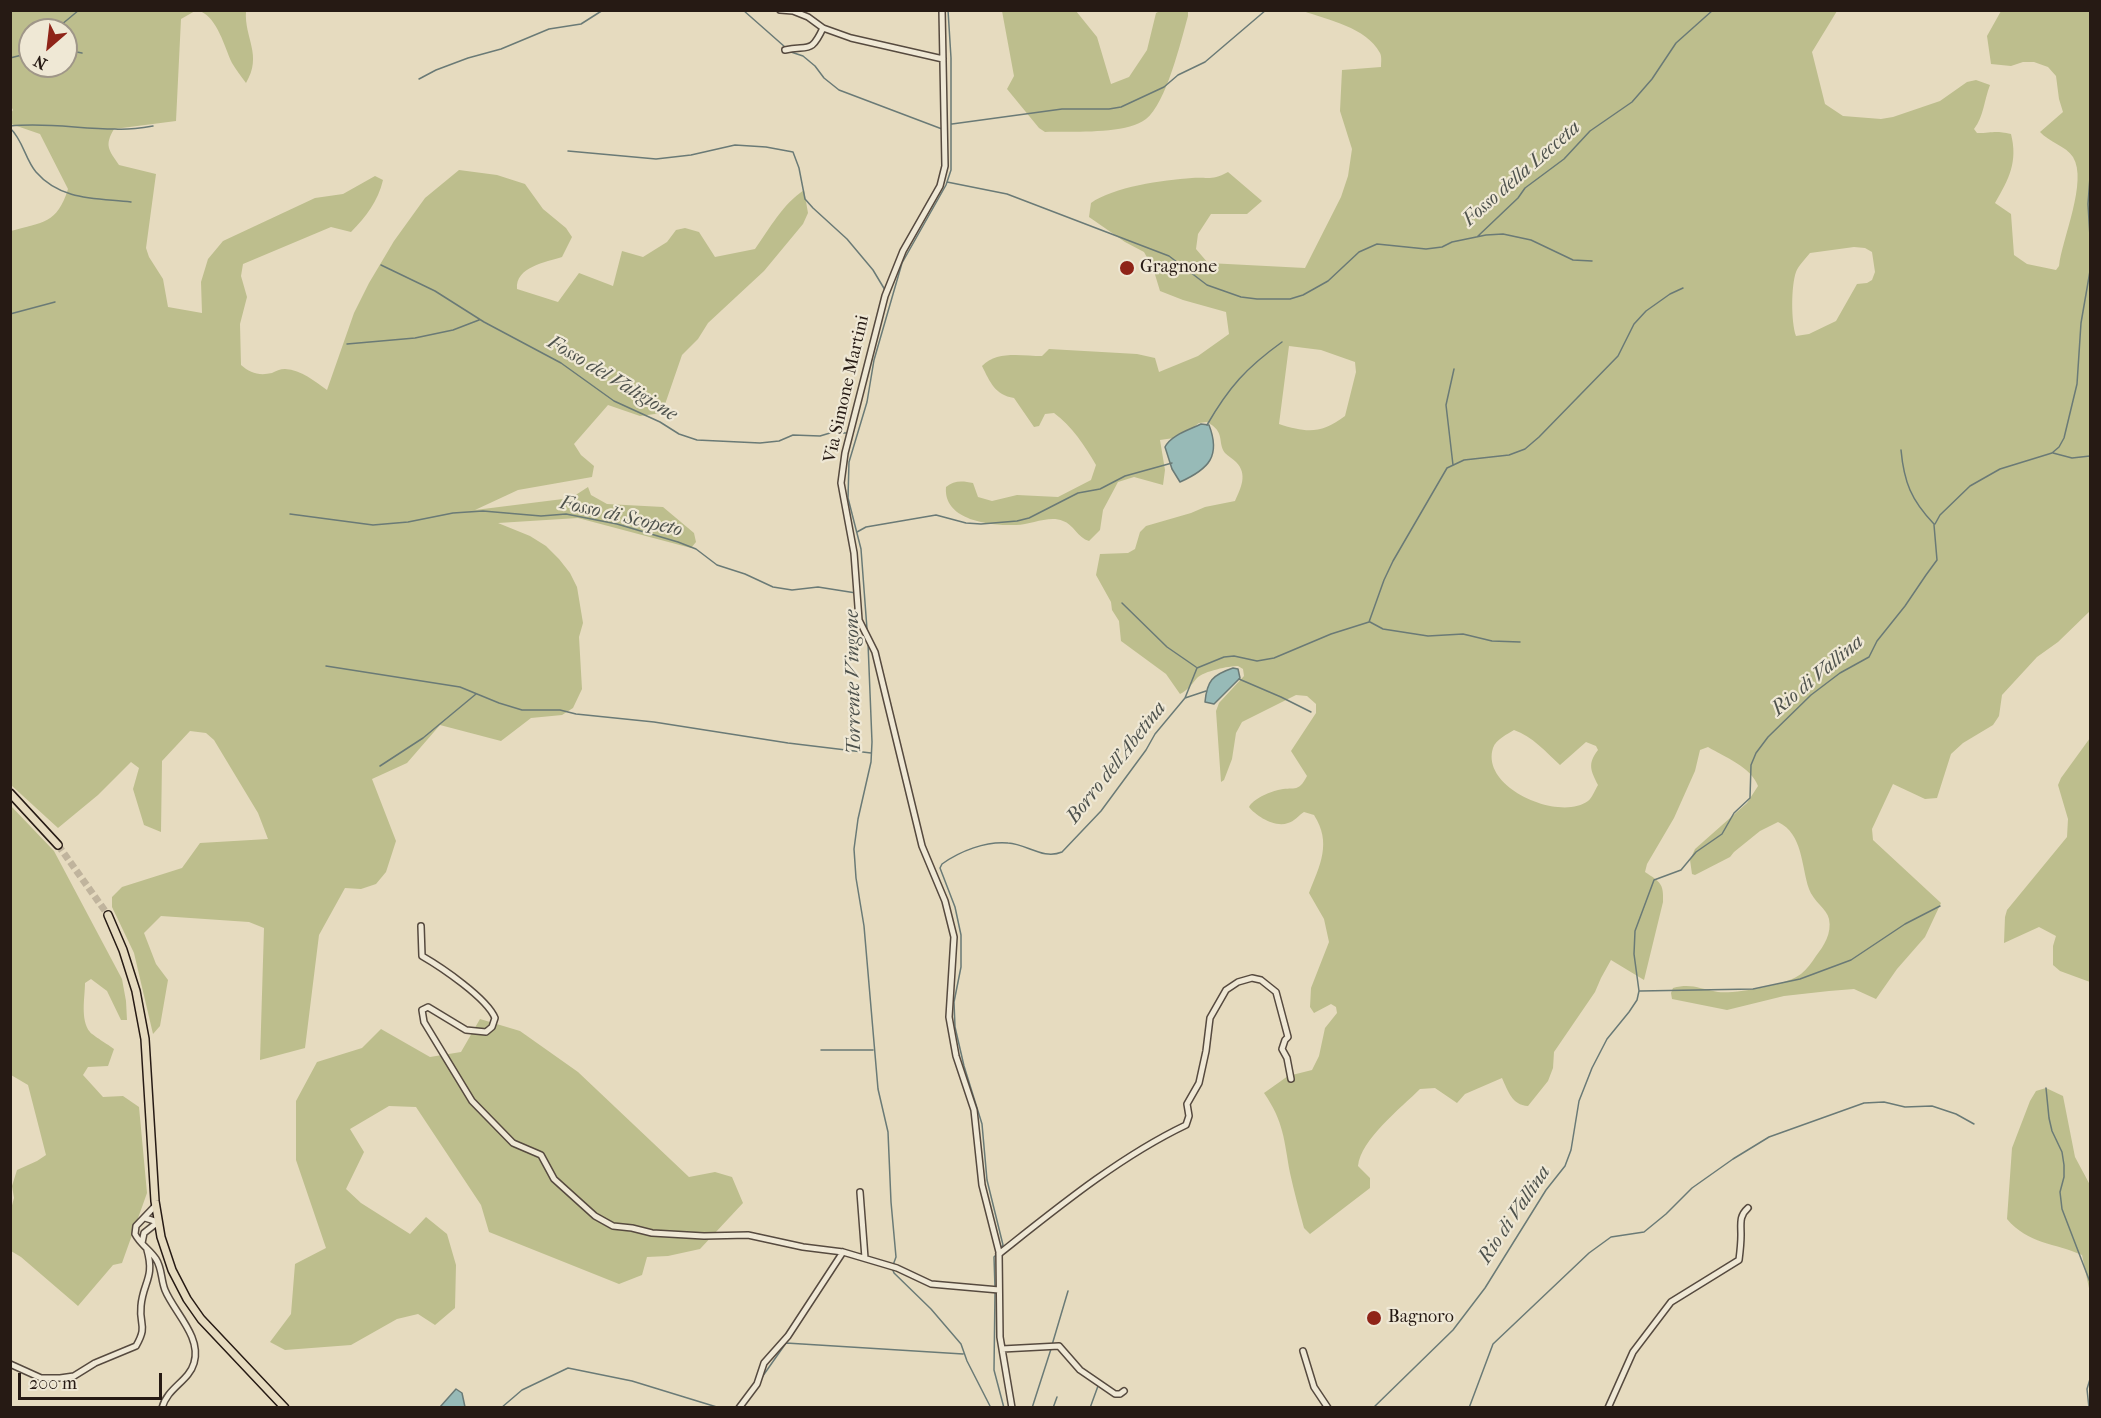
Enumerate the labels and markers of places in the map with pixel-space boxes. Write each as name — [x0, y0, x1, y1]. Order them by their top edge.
place label: Gragnone — [1140, 257, 1217, 279]
marker: Gragnone — [1118, 259, 1136, 277]
place label: Bagnoro — [1388, 1307, 1454, 1329]
marker: Bagnoro — [1365, 1309, 1383, 1327]

